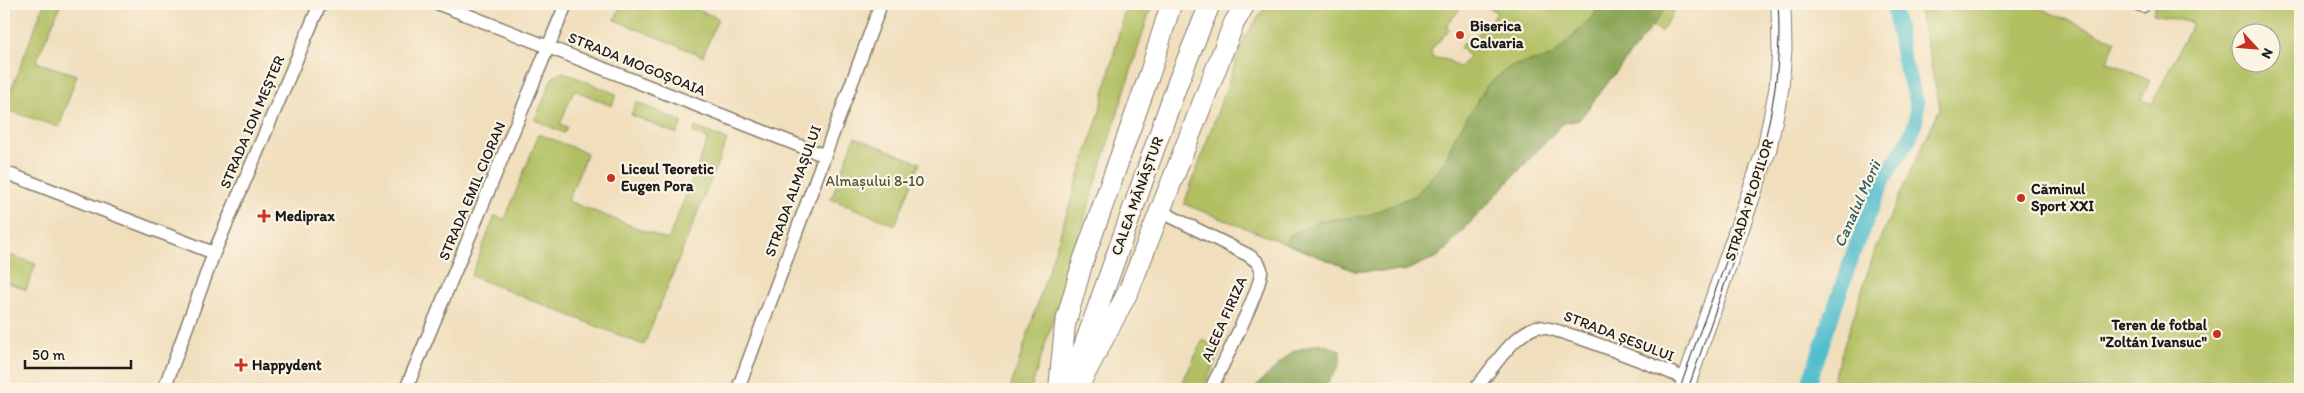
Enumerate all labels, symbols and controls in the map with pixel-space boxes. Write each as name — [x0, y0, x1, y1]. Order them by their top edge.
place label: Biserica Calvaria — [1470, 17, 1524, 52]
north arrow — [2232, 22, 2282, 72]
street label: STRADA MOGOȘOAIA — [566, 28, 709, 100]
marker: Biserica Calvaria — [1454, 29, 1466, 41]
text: N — [2258, 46, 2277, 61]
street label: STRADA ION MEȘTER — [216, 52, 289, 191]
street label: STRADA EMIL CIORAN — [435, 119, 509, 263]
street label: STRADA ALMAȘULUI — [761, 123, 825, 259]
street label: CALEA MĂNĂȘTUR — [1107, 134, 1167, 258]
street label: STRADA PLOPILOR — [1721, 137, 1777, 263]
water label: Canalul Morii — [1830, 156, 1885, 250]
place label: Liceul Teoretic Eugen Pora — [621, 160, 714, 196]
marker: Liceul Teoretic Eugen Pora — [605, 172, 617, 184]
park label: Almașului 8-10 — [826, 172, 924, 190]
place label: Căminul Sport XXI — [2031, 180, 2094, 216]
marker: Căminul Sport XXI — [2015, 192, 2027, 204]
place label: Mediprax — [275, 207, 335, 226]
marker: Mediprax — [257, 209, 271, 223]
street label: ALEEA FIRIZA — [1197, 273, 1251, 364]
street label: STRADA ȘESULUI — [1561, 307, 1677, 365]
place label: Teren de fotbal "Zoltán Ivansuc" — [2100, 316, 2208, 351]
marker: Teren de fotbal "Zoltán Ivansuc" — [2211, 328, 2223, 340]
scale bar — [25, 338, 131, 370]
text: 50 m — [32, 346, 65, 364]
place label: Happydent — [252, 356, 322, 375]
marker: Happydent — [234, 358, 248, 372]

